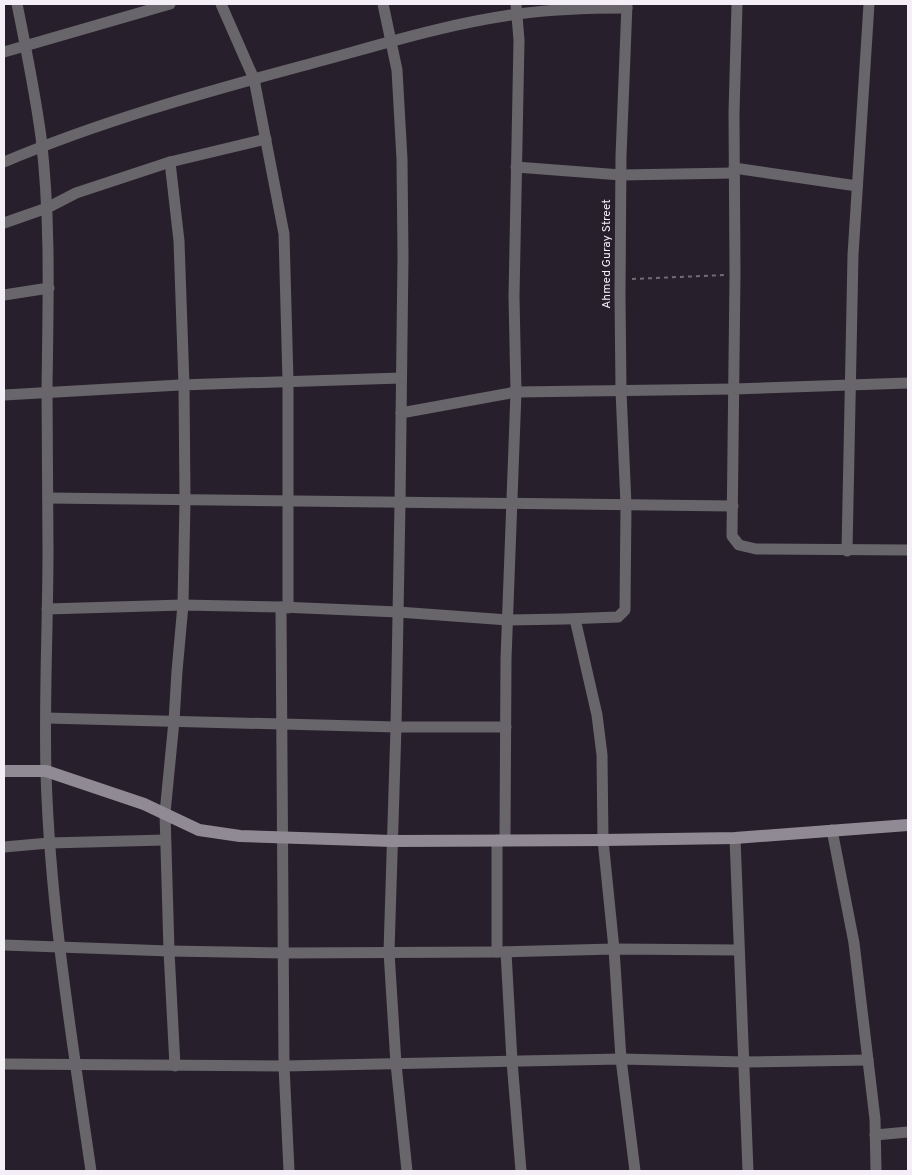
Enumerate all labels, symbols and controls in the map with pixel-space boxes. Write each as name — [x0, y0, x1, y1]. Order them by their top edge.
street label: Ahmed Guray Street — [599, 199, 615, 309]

